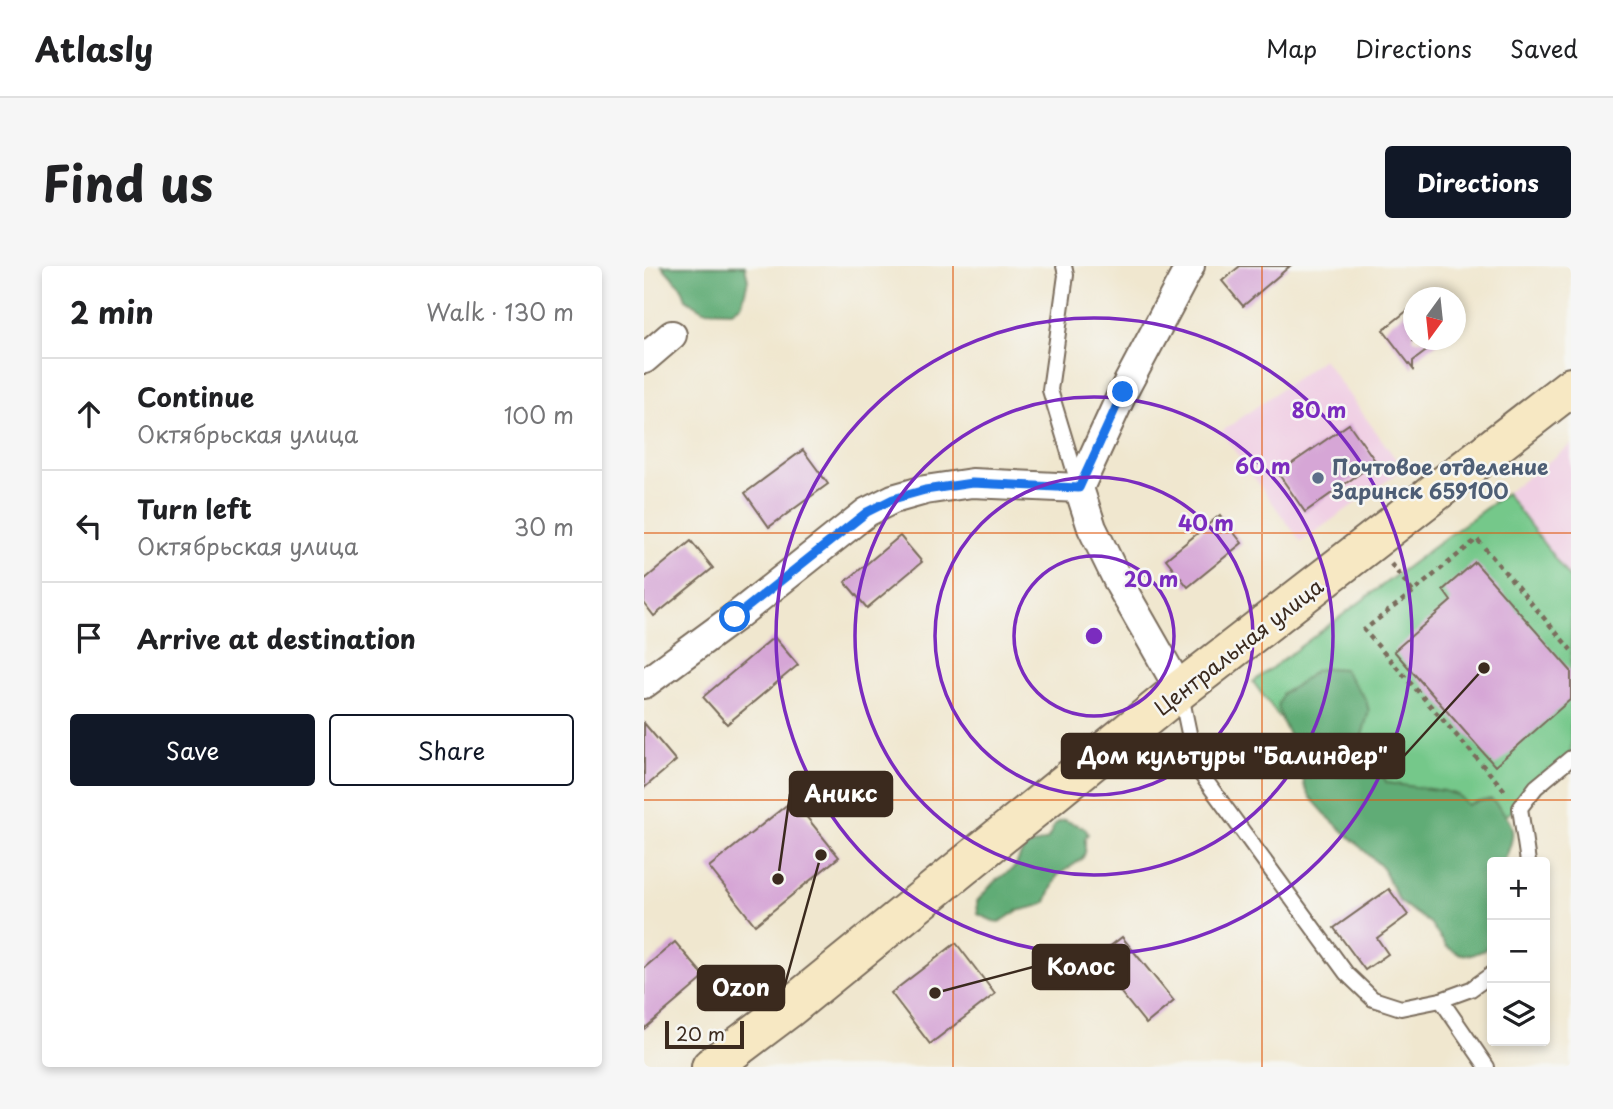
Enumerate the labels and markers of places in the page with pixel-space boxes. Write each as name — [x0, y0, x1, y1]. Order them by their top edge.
place label: Почтовое отделение Заринск 659100 — [1331, 450, 1549, 506]
marker: Почтовое отделение Заринск 659100 — [1310, 470, 1326, 486]
centre of rings — [1082, 624, 1106, 648]
callout: Дом культуры "Балиндер" — [1062, 734, 1404, 778]
callout: Аникс — [790, 772, 892, 816]
callout: Колос — [1033, 945, 1129, 989]
callout: Ozon — [698, 966, 784, 1010]

